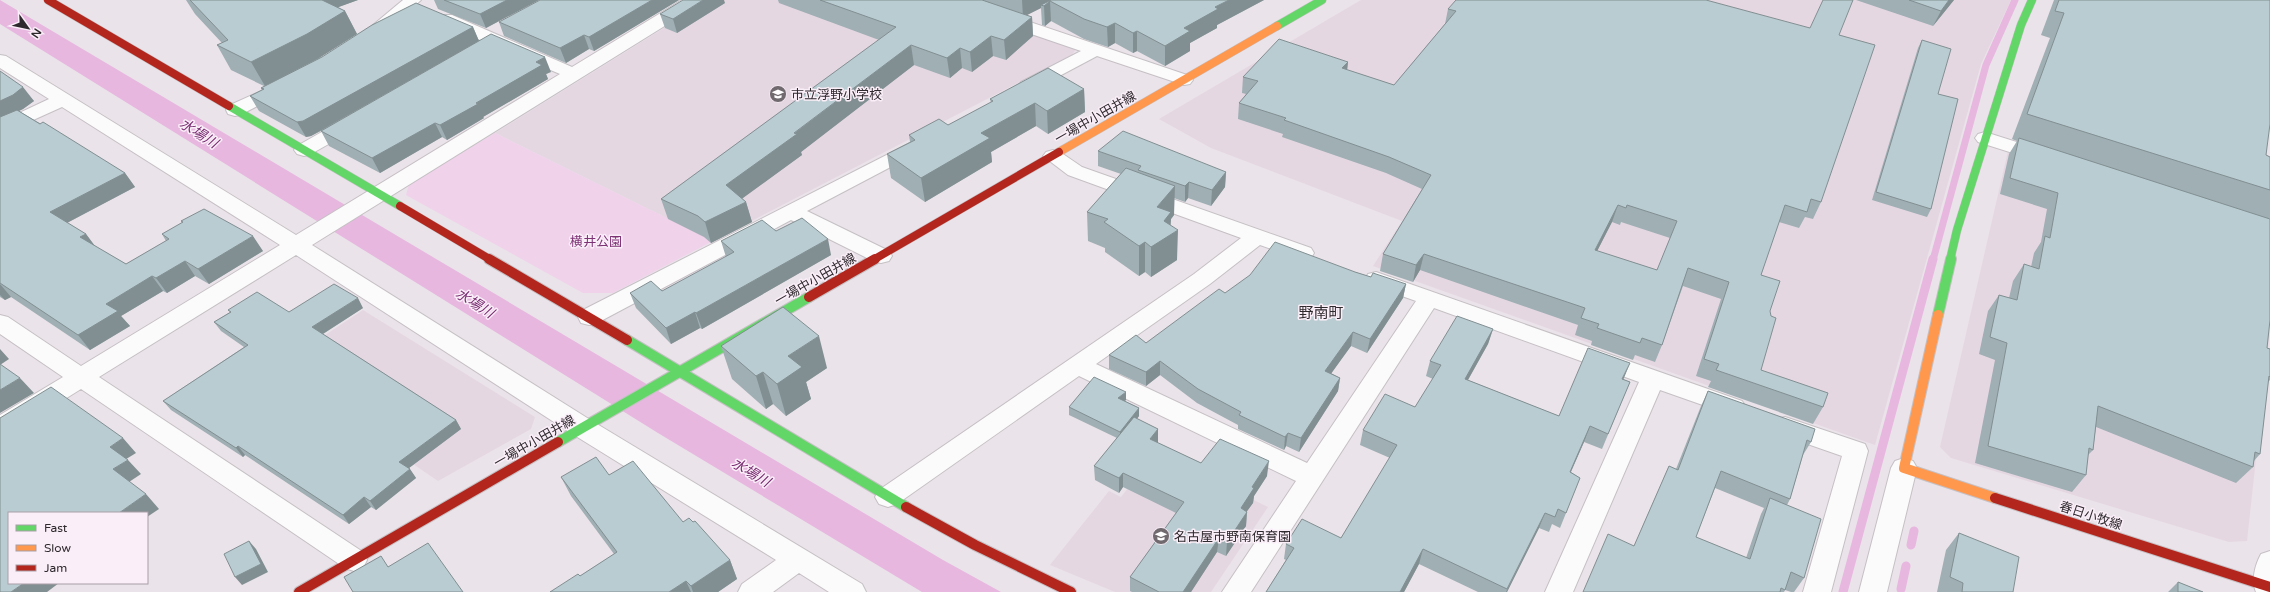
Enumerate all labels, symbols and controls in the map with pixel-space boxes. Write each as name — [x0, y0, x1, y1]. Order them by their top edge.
north arrow — [8, 8, 48, 48]
text: N — [28, 26, 44, 40]
school or university icon: 市立浮野小学校 — [768, 84, 788, 104]
place label: 市立浮野小学校 — [791, 87, 882, 103]
street label: 一場中小田井線 — [1052, 88, 1139, 148]
water label: 水場川 — [176, 115, 223, 153]
park label: 横井公園 — [570, 234, 622, 250]
street label: 一場中小田井線 — [772, 250, 859, 310]
water label: 水場川 — [452, 285, 499, 323]
district label: 野南町 — [1298, 304, 1344, 322]
street label: 一場中小田井線 — [491, 412, 578, 472]
water label: 水場川 — [728, 454, 775, 492]
street label: 春日小牧線 — [2057, 498, 2124, 534]
legend — [8, 512, 148, 584]
text: Fast — [44, 521, 68, 535]
school or university icon: 名古屋市野南保育園 — [1151, 526, 1171, 546]
place label: 名古屋市野南保育園 — [1174, 529, 1291, 545]
text: Slow — [44, 541, 71, 555]
text: Jam — [44, 561, 67, 575]

